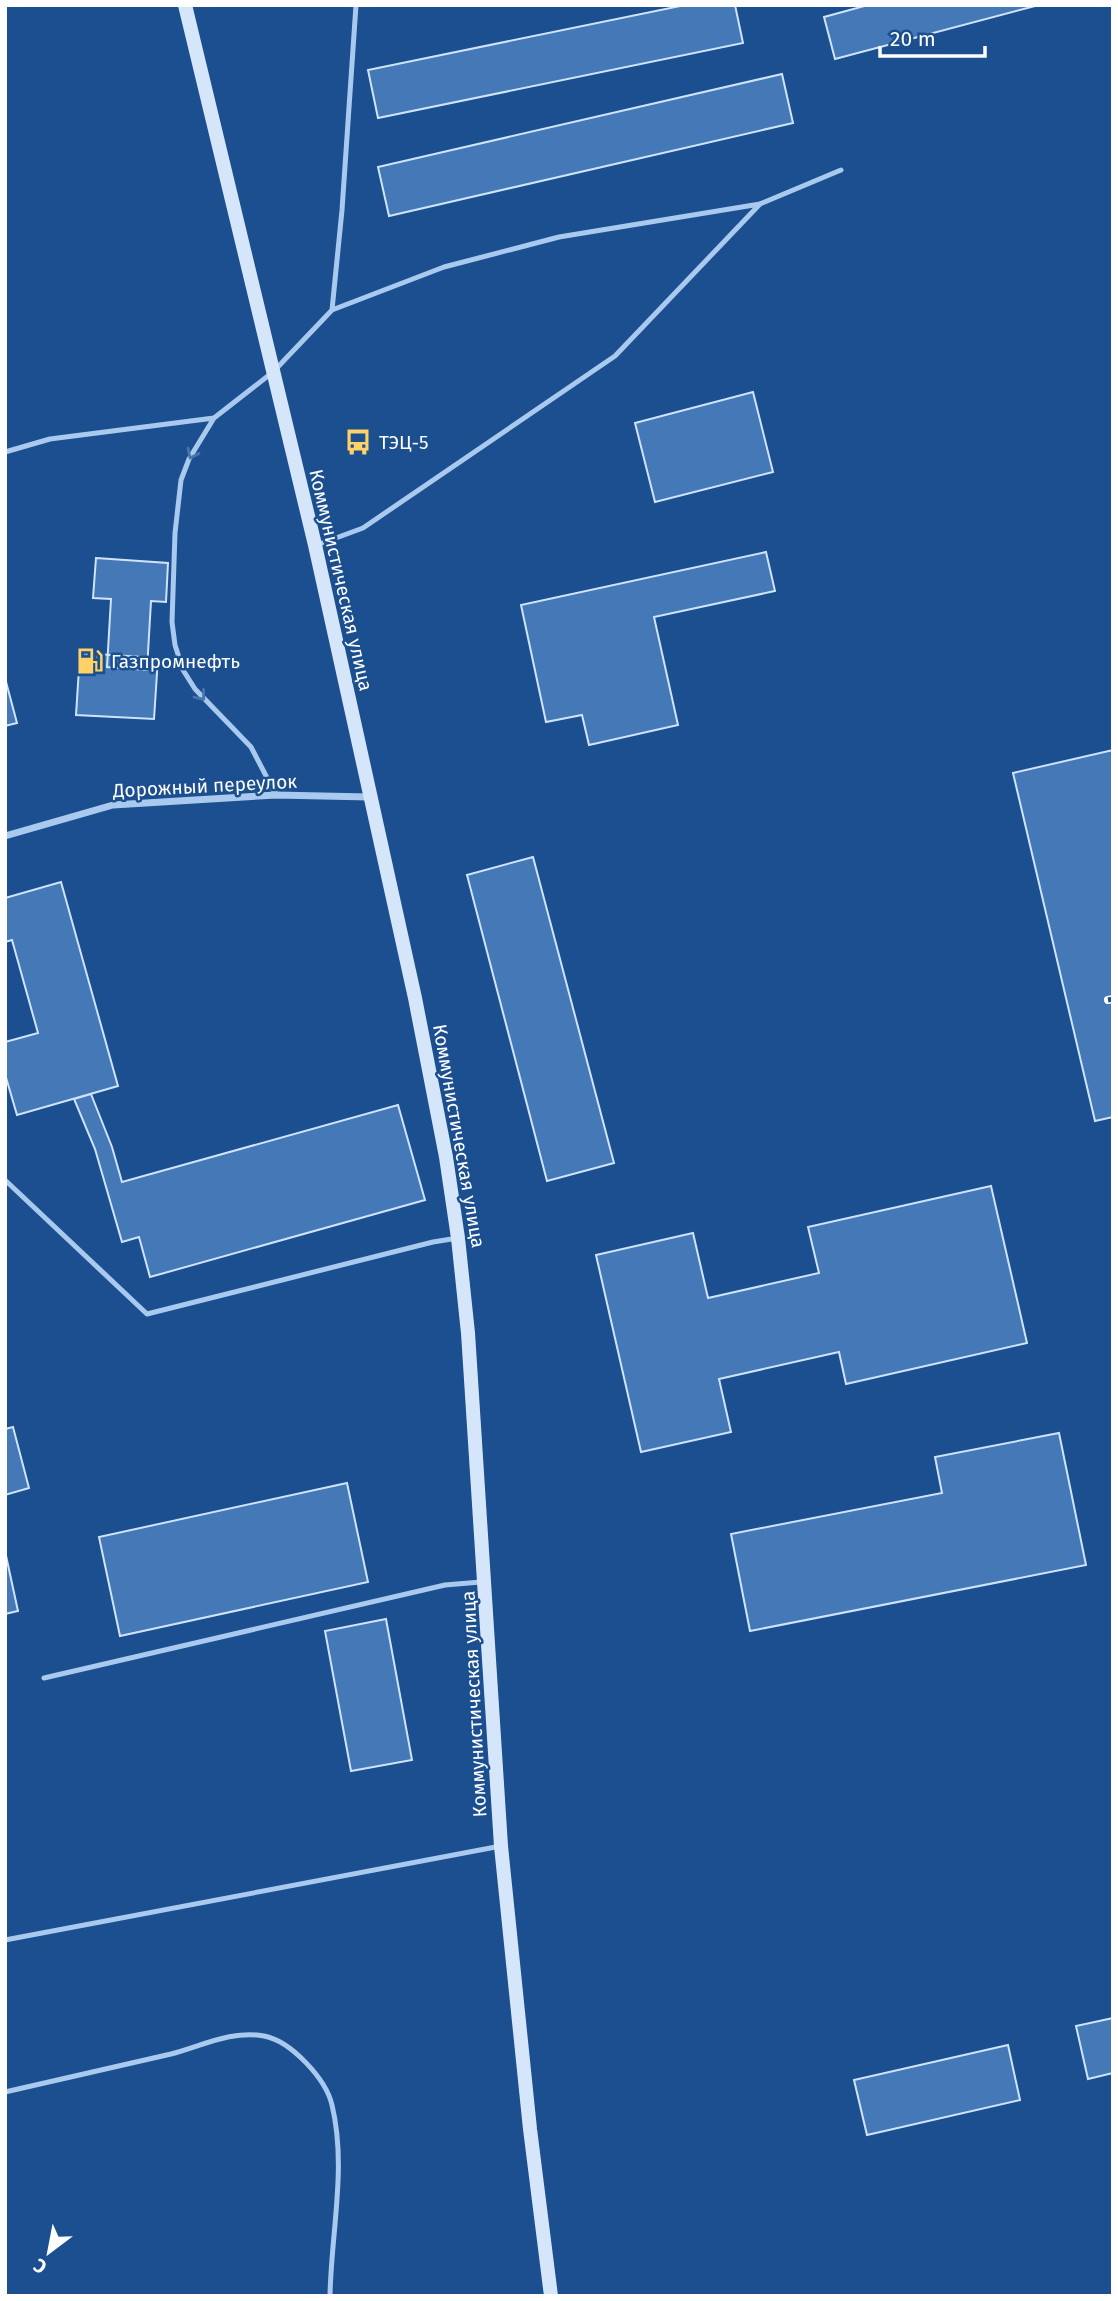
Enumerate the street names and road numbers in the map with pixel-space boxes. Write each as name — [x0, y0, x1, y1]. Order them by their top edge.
street label: Коммунистическая улица — [304, 467, 378, 693]
street label: Дорожный переулок — [111, 770, 298, 802]
street label: Коммунистическая улица — [428, 1022, 490, 1250]
street label: Коммунистическая улица — [457, 1590, 491, 1818]

